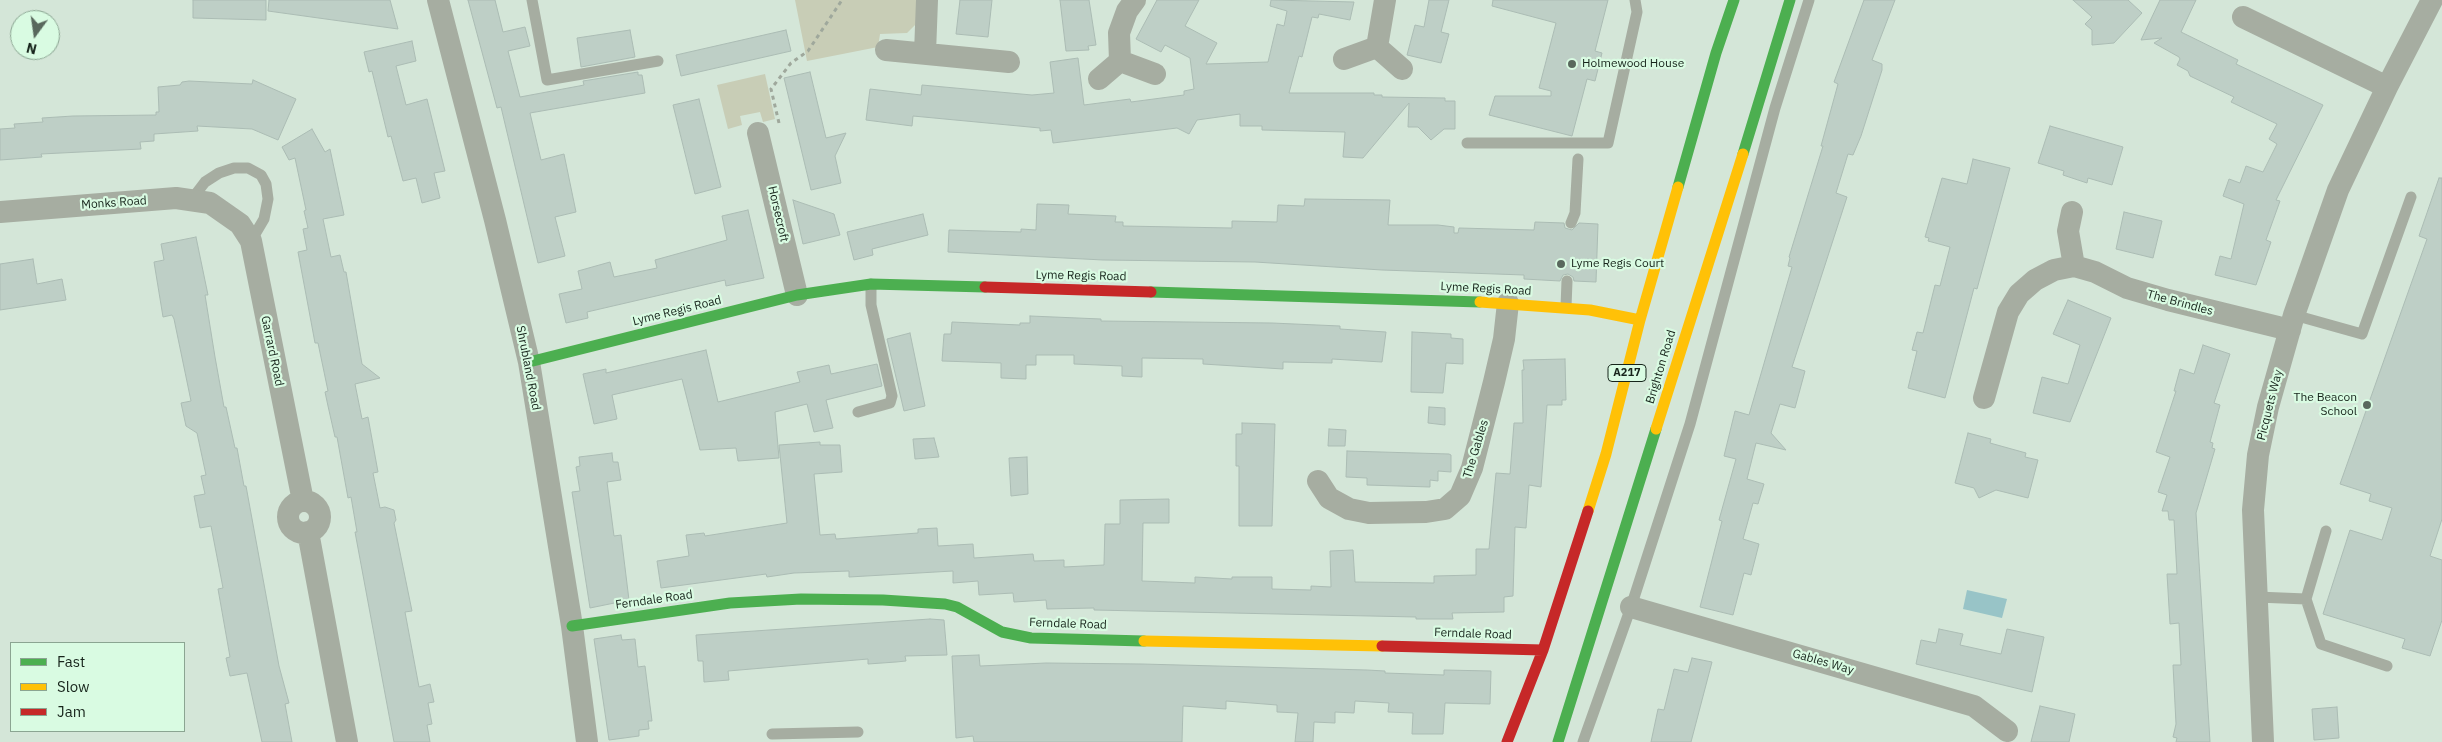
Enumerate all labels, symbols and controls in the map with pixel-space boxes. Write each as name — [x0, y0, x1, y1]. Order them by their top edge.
north arrow — [10, 10, 60, 60]
text: N — [25, 39, 39, 59]
place label: Holmewood House — [1582, 57, 1684, 71]
marker: Holmewood House — [1566, 58, 1578, 70]
street label: Horsecroft — [765, 185, 791, 243]
street label: Monks Road — [81, 194, 147, 212]
place label: Lyme Regis Court — [1571, 257, 1664, 271]
marker: Lyme Regis Court — [1555, 258, 1567, 270]
street label: Lyme Regis Road — [1035, 268, 1127, 284]
street label: Lyme Regis Road — [1440, 279, 1532, 299]
street label: The Brindles — [2145, 287, 2215, 319]
street label: Lyme Regis Road — [631, 293, 723, 329]
street label: Garrard Road — [258, 314, 286, 388]
street label: Shrubland Road — [513, 324, 543, 412]
street label: Brighton Road — [1643, 328, 1679, 406]
road number: A217 — [1608, 364, 1646, 382]
street label: Picquets Way — [2254, 368, 2286, 442]
place label: The Beacon School — [2294, 391, 2357, 419]
marker: The Beacon School — [2361, 399, 2373, 411]
street label: The Gables — [1460, 418, 1492, 480]
street label: Ferndale Road — [614, 587, 694, 613]
street label: Ferndale Road — [1029, 615, 1107, 633]
street label: Ferndale Road — [1434, 625, 1512, 643]
legend — [10, 642, 185, 732]
street label: Gables Way — [1791, 646, 1855, 678]
text: Fast — [57, 652, 85, 671]
text: Slow — [57, 677, 90, 696]
text: Jam — [57, 702, 86, 721]

